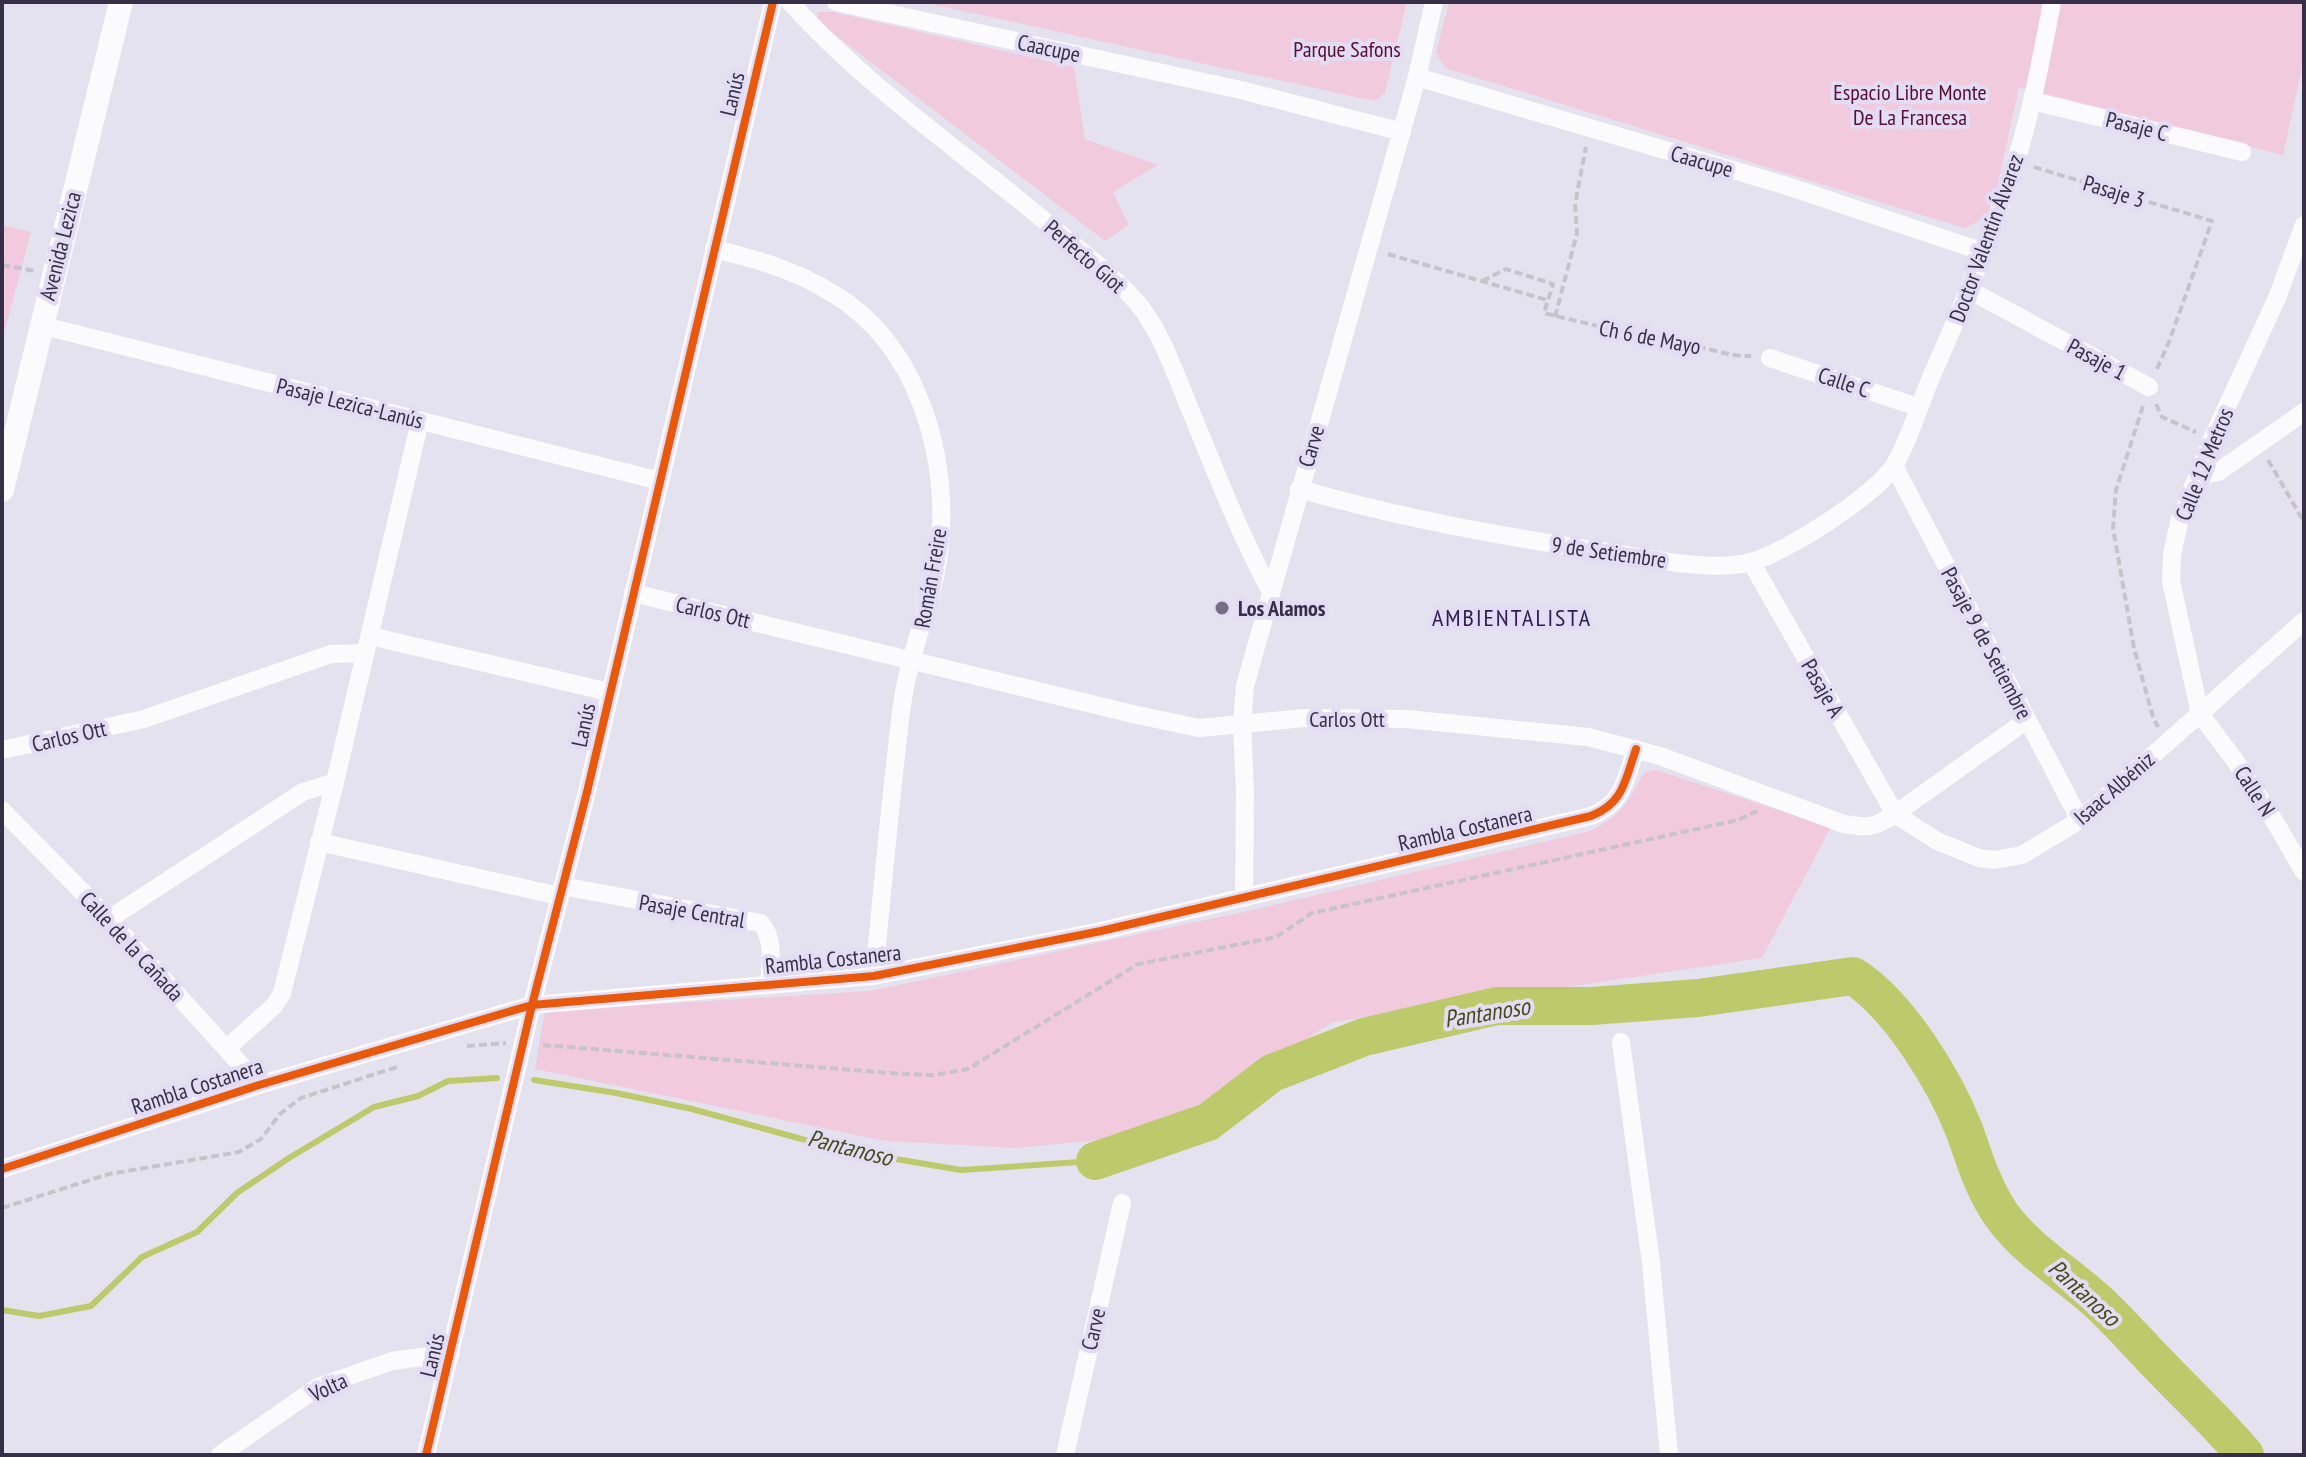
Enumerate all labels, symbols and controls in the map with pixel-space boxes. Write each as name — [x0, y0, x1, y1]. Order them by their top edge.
street label: Caacupe — [1015, 28, 1083, 68]
park label: Parque Safons — [1293, 35, 1401, 63]
street label: Lanús — [713, 69, 751, 119]
park label: Espacio Libre Monte De La Francesa — [1833, 78, 1987, 131]
street label: Pasaje C — [2103, 105, 2171, 147]
street label: Caacupe — [1668, 139, 1736, 183]
street label: Doctor Valentín Álvarez — [1943, 150, 2029, 326]
street label: Pasaje 3 — [2080, 168, 2148, 214]
street label: Avenida Lezica — [33, 189, 87, 303]
street label: Perfecto Giot — [1039, 213, 1131, 299]
street label: Ch 6 de Mayo — [1597, 313, 1703, 361]
street label: Pasaje 1 — [2063, 332, 2131, 386]
street label: Calle C — [1815, 361, 1873, 403]
street label: Pasaje Lezica-Lanús — [274, 371, 426, 435]
street label: Calle 12 Metros — [2169, 404, 2239, 524]
street label: Carve — [1292, 422, 1330, 470]
street label: Román Freire — [907, 526, 953, 630]
street label: 9 de Setiembre — [1550, 530, 1668, 574]
street label: Pasaje 9 de Setiembre — [1935, 562, 2039, 724]
street label: Carlos Ott — [673, 590, 753, 634]
place label: Los Alamos — [1238, 594, 1326, 622]
marker: Los Alamos — [1213, 599, 1231, 617]
district label: AMBIENTALISTA — [1432, 602, 1592, 633]
street label: Pasaje A — [1795, 654, 1851, 723]
street label: Lanús — [565, 700, 601, 750]
street label: Carlos Ott — [1309, 705, 1385, 733]
street label: Carlos Ott — [29, 714, 109, 758]
street label: Isaac Albéniz — [2068, 745, 2160, 831]
street label: Calle N — [2228, 761, 2282, 821]
street label: Rambla Costanera — [1395, 799, 1535, 857]
street label: Calle de la Cañada — [74, 885, 190, 1007]
street label: Pasaje Central — [637, 888, 748, 934]
street label: Rambla Costanera — [764, 938, 902, 980]
water label: Pantanoso — [1442, 990, 1533, 1035]
street label: Rambla Costanera — [128, 1052, 266, 1120]
water label: Pantanoso — [805, 1122, 897, 1173]
water label: Pantanoso — [2042, 1252, 2128, 1334]
street label: Carve — [1075, 1305, 1111, 1353]
street label: Lanús — [413, 1330, 451, 1380]
street label: Volta — [304, 1366, 351, 1408]

